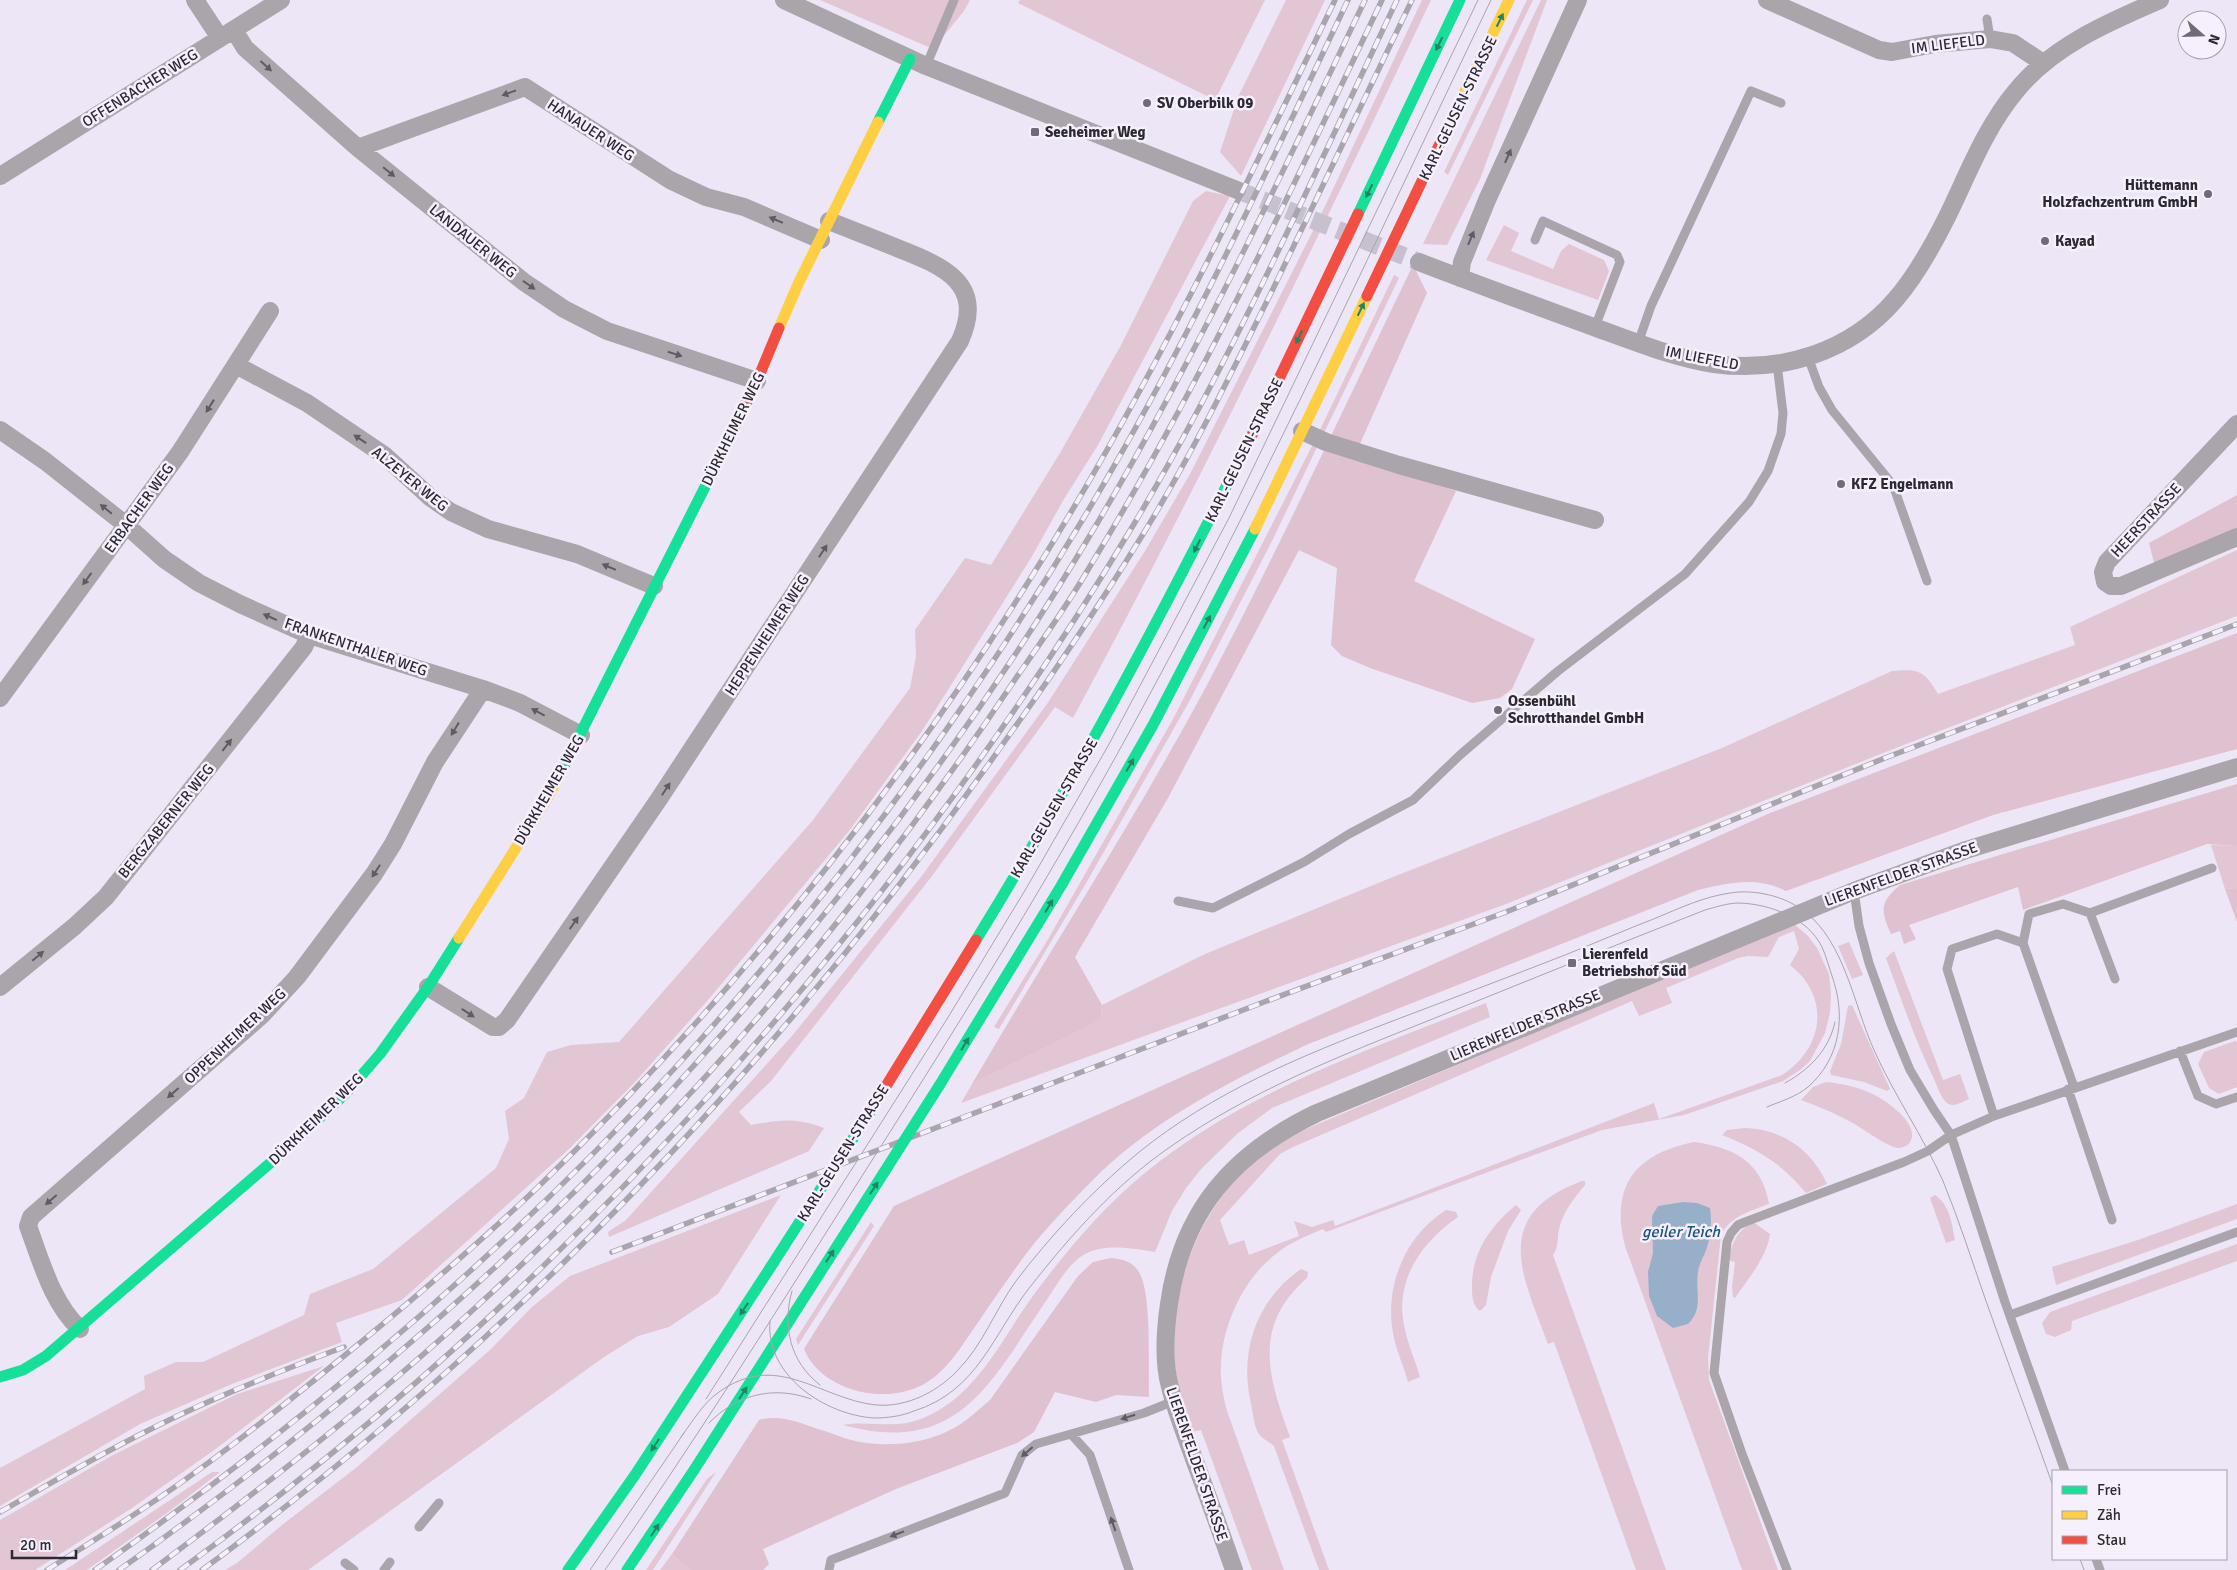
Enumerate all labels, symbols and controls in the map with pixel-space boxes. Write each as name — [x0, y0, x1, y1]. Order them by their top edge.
north arrow — [2177, 10, 2227, 60]
one-way arrow — [1496, 13, 1504, 27]
street label: IM LIEFELD — [1910, 31, 1986, 57]
text: N — [2204, 32, 2223, 47]
street label: KARL-GEUSEN-STRASSE — [1415, 33, 1501, 183]
one-way arrow — [1435, 37, 1443, 51]
street label: OFFENBACHER WEG — [79, 45, 201, 131]
one-way arrow — [260, 60, 272, 72]
one-way arrow — [501, 89, 516, 97]
place label: SV Oberbilk 09 — [1157, 94, 1253, 112]
street label: HANAUER WEG — [544, 95, 638, 165]
marker: SV Oberbilk 09 — [1141, 97, 1153, 109]
place label: Seeheimer Weg — [1045, 123, 1146, 141]
marker: Seeheimer Weg — [1029, 126, 1041, 138]
one-way arrow — [1504, 149, 1512, 163]
one-way arrow — [382, 167, 395, 178]
place label: Hüttemann Holzfachzentrum GmbH — [2042, 176, 2198, 211]
one-way arrow — [1365, 184, 1373, 198]
marker: Hüttemann Holzfachzentrum GmbH — [2202, 188, 2214, 200]
street label: LANDAUER WEG — [426, 200, 520, 282]
one-way arrow — [769, 216, 783, 224]
one-way arrow — [1468, 231, 1476, 245]
place label: Kayad — [2055, 232, 2095, 250]
marker: Kayad — [2039, 235, 2051, 247]
one-way arrow — [522, 280, 536, 290]
one-way arrow — [1357, 301, 1365, 316]
one-way arrow — [1295, 330, 1303, 344]
street label: IM LIEFELD — [1664, 342, 1740, 374]
one-way arrow — [668, 351, 683, 358]
street label: DÜRKHEIMER WEG — [698, 369, 768, 489]
street label: KARL-GEUSEN-STRASSE — [1201, 375, 1287, 525]
one-way arrow — [205, 399, 215, 413]
one-way arrow — [353, 434, 366, 443]
street label: ALZEYER WEG — [368, 443, 452, 515]
street label: ERBACHER WEG — [100, 460, 178, 556]
place label: KFZ Engelmann — [1851, 475, 1954, 493]
marker: KFZ Engelmann — [1835, 478, 1847, 490]
street label: HEERSTRASSE — [2107, 479, 2185, 561]
one-way arrow — [100, 504, 113, 515]
one-way arrow — [1193, 539, 1201, 553]
one-way arrow — [818, 544, 827, 558]
one-way arrow — [602, 563, 616, 571]
street label: HEPPENHEIMER WEG — [721, 571, 813, 699]
one-way arrow — [82, 572, 92, 586]
one-way arrow — [263, 613, 277, 621]
street label: FRANKENTHALER WEG — [282, 614, 430, 680]
one-way arrow — [1203, 614, 1211, 629]
place label: Ossenbühl Schrotthandel GmbH — [1508, 692, 1644, 727]
marker: Ossenbühl Schrotthandel GmbH — [1492, 704, 1504, 716]
one-way arrow — [531, 708, 544, 717]
one-way arrow — [451, 722, 460, 735]
street label: DÜRKHEIMER WEG — [510, 732, 588, 848]
street label: KARL-GEUSEN-STRASSE — [1007, 735, 1101, 881]
one-way arrow — [222, 739, 233, 752]
one-way arrow — [1126, 757, 1134, 772]
street label: BERGZABERNER WEG — [114, 760, 218, 882]
one-way arrow — [661, 782, 670, 795]
street label: LIERENFELDER STRASSE — [1822, 838, 1980, 910]
one-way arrow — [371, 864, 381, 877]
one-way arrow — [1044, 899, 1053, 912]
one-way arrow — [569, 916, 579, 930]
place label: Lierenfeld Betriebshof Süd — [1582, 945, 1686, 980]
one-way arrow — [31, 951, 44, 962]
marker: Lierenfeld Betriebshof Süd — [1566, 957, 1578, 969]
street label: OPPENHEIMER WEG — [180, 984, 290, 1088]
street label: LIERENFELDER STRASSE — [1447, 985, 1603, 1065]
one-way arrow — [462, 1009, 475, 1018]
one-way arrow — [960, 1038, 969, 1051]
street label: DÜRKHEIMER WEG — [265, 1069, 367, 1169]
street label: KARL-GEUSEN-STRASSE — [793, 1081, 893, 1225]
one-way arrow — [168, 1087, 180, 1099]
one-way arrow — [869, 1182, 879, 1195]
one-way arrow — [45, 1194, 57, 1205]
water label: geiler Teich — [1642, 1222, 1721, 1242]
one-way arrow — [826, 1250, 835, 1263]
one-way arrow — [739, 1303, 748, 1316]
street label: LIERENFELDER STRASSE — [1162, 1385, 1232, 1543]
one-way arrow — [738, 1387, 748, 1400]
one-way arrow — [1121, 1414, 1136, 1422]
one-way arrow — [650, 1439, 660, 1452]
one-way arrow — [1021, 1447, 1034, 1458]
legend — [2052, 1470, 2227, 1560]
text: Frei — [2097, 1481, 2121, 1499]
text: Zäh — [2097, 1506, 2121, 1524]
one-way arrow — [1109, 1516, 1117, 1531]
one-way arrow — [650, 1523, 660, 1536]
scale bar — [12, 1528, 76, 1560]
one-way arrow — [890, 1531, 904, 1539]
text: Stau — [2097, 1531, 2126, 1549]
text: 20 m — [20, 1536, 51, 1554]

